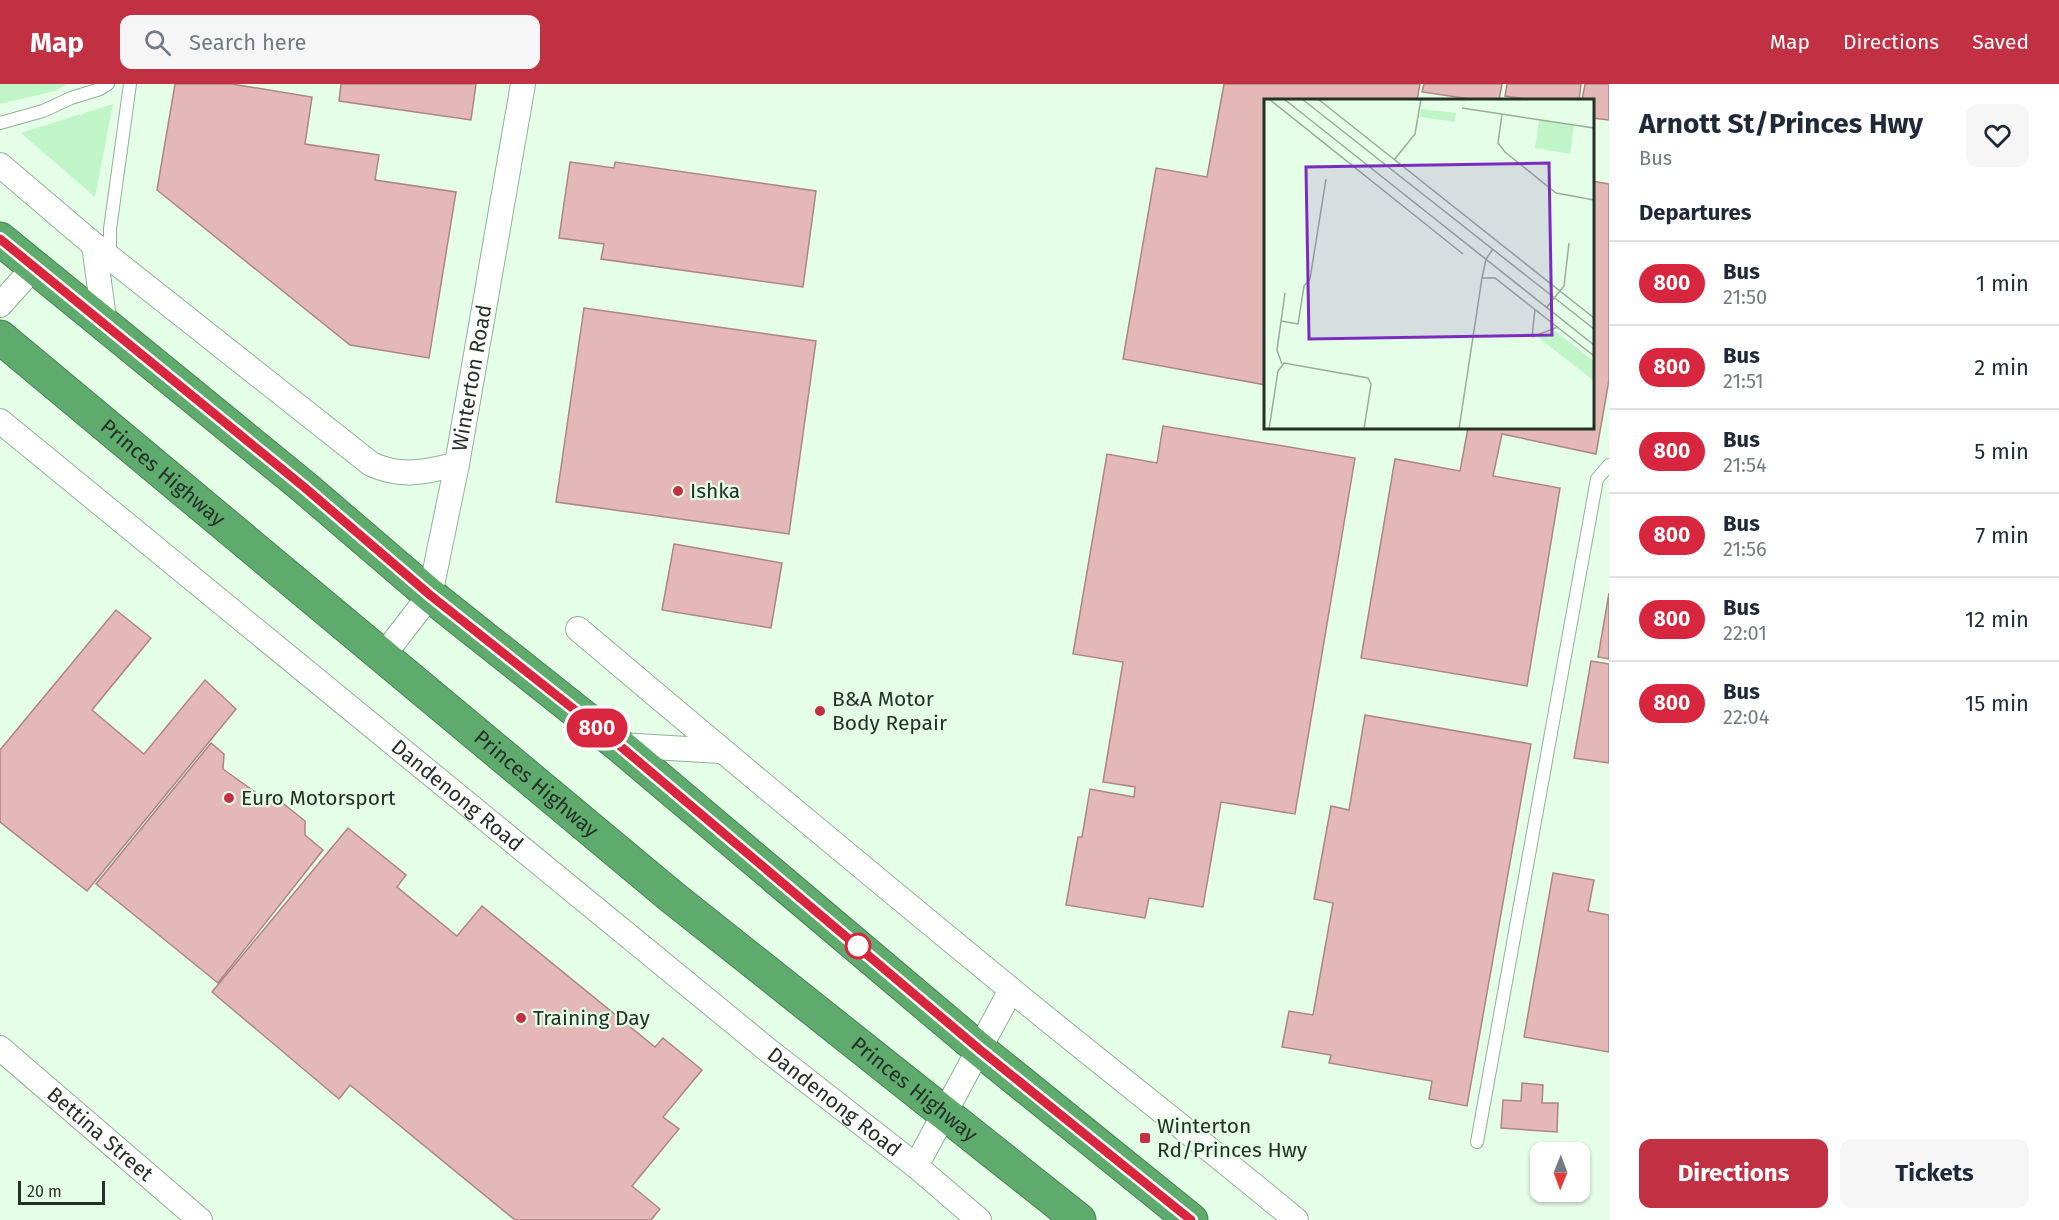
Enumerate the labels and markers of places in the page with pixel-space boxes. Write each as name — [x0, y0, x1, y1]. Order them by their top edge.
place label: Ishka — [690, 478, 740, 504]
marker: Ishka — [671, 484, 685, 498]
place label: B&A Motor Body Repair — [832, 686, 947, 736]
marker: B&A Motor Body Repair — [813, 704, 827, 718]
place label: Euro Motorsport — [241, 785, 396, 811]
marker: Euro Motorsport — [222, 791, 236, 805]
unlabelled marker — [845, 933, 871, 959]
place label: Training Day — [533, 1005, 650, 1031]
marker: Training Day — [514, 1011, 528, 1025]
place label: Winterton Rd/Princes Hwy — [1157, 1113, 1308, 1163]
marker: Winterton Rd/Princes Hwy — [1138, 1131, 1152, 1145]

